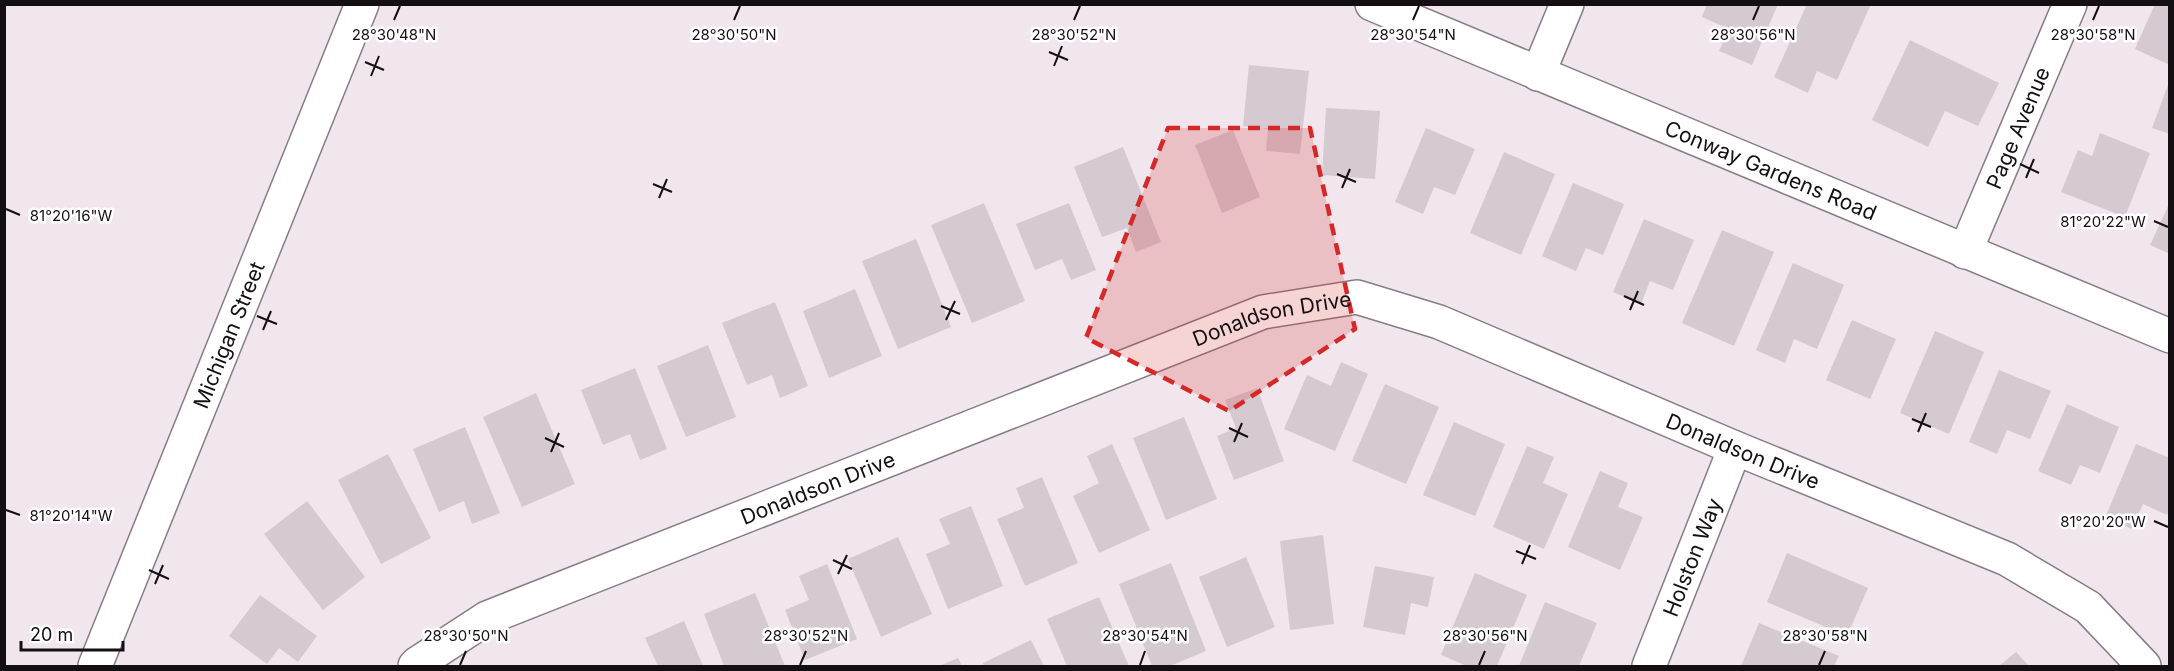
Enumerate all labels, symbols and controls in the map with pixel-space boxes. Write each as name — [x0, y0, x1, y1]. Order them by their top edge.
text: 28°30'48"N — [352, 25, 436, 44]
text: 28°30'50"N — [691, 25, 777, 44]
text: 28°30'52"N — [1032, 25, 1116, 44]
text: 28°30'54"N — [1370, 25, 1456, 44]
text: 28°30'56"N — [1711, 25, 1795, 44]
text: 28°30'58"N — [2051, 25, 2135, 44]
street label: Page Avenue — [1981, 63, 2055, 192]
street label: Conway Gardens Road — [1661, 115, 1880, 225]
text: 81°20'16"W — [30, 206, 112, 225]
text: 81°20'22"W — [2060, 212, 2146, 231]
street label: Michigan Street — [188, 258, 269, 412]
street label: Donaldson Drive — [1189, 286, 1353, 351]
street label: Donaldson Drive — [1663, 408, 1824, 494]
street label: Donaldson Drive — [737, 446, 899, 529]
street label: Holston Way — [1657, 494, 1727, 620]
text: 81°20'14"W — [30, 506, 113, 525]
text: 81°20'20"W — [2060, 512, 2146, 531]
scale bar — [21, 614, 123, 652]
text: 20 m — [30, 624, 73, 645]
text: 28°30'50"N — [423, 626, 509, 645]
text: 28°30'52"N — [764, 626, 848, 645]
text: 28°30'54"N — [1102, 626, 1188, 645]
text: 28°30'56"N — [1443, 626, 1527, 645]
text: 28°30'58"N — [1783, 626, 1867, 645]

